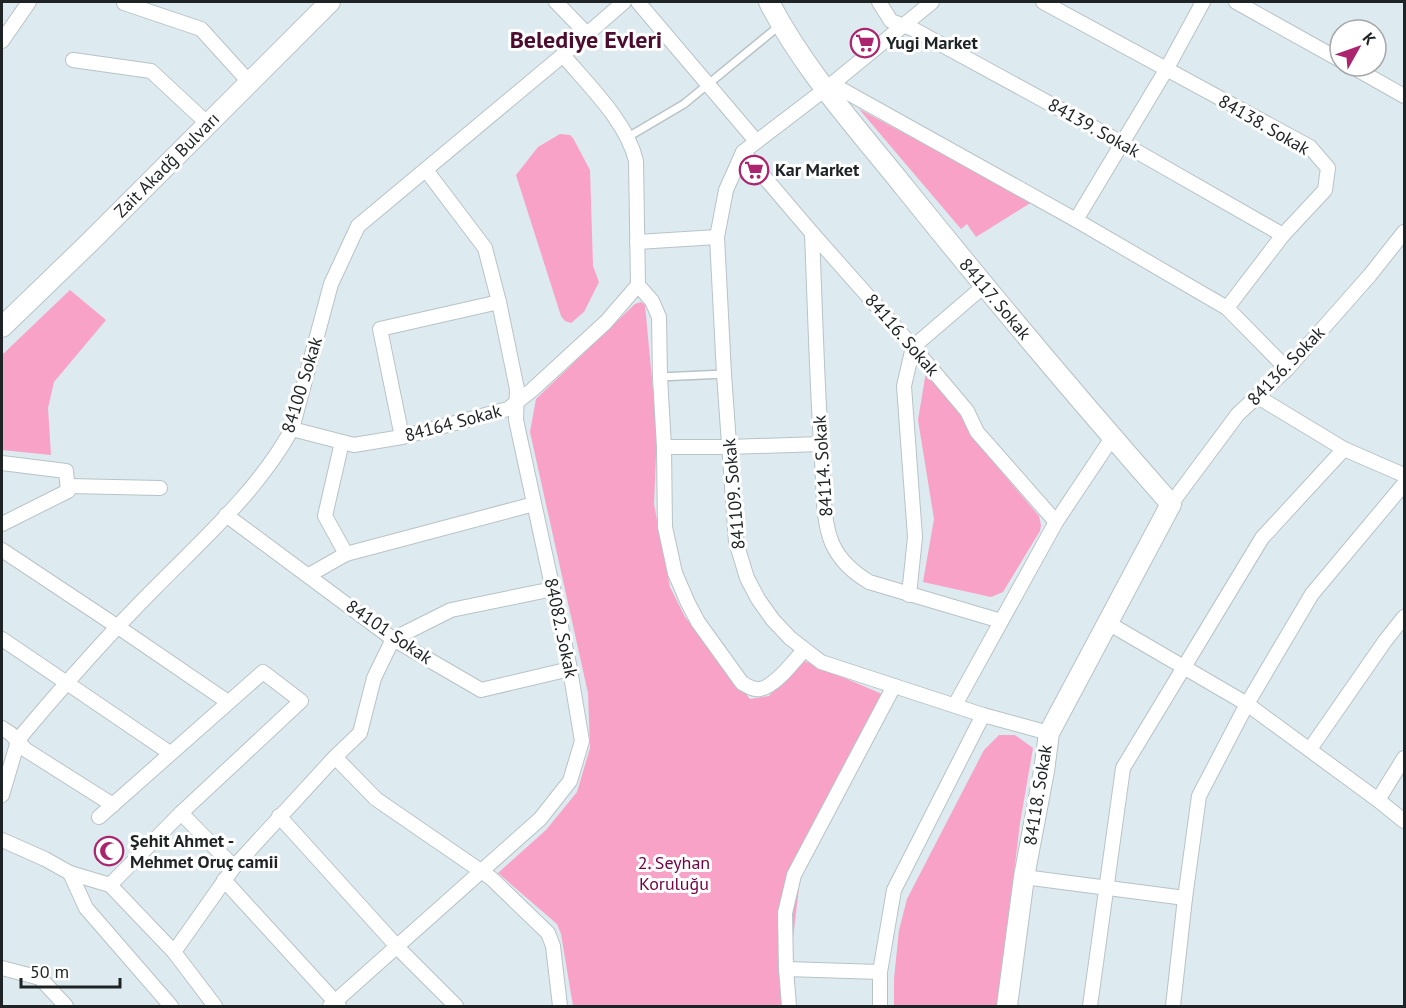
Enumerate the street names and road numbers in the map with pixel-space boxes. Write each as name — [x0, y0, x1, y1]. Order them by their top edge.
street label: 84138. Sokak — [1214, 89, 1314, 160]
street label: 84139. Sokak — [1044, 93, 1145, 162]
street label: Zait Akadğ Bulvarı — [109, 107, 224, 222]
street label: 84117. Sokak — [955, 253, 1036, 345]
street label: 84116. Sokak — [860, 289, 945, 381]
street label: 84136. Sokak — [1242, 321, 1329, 410]
street label: 84100 Sokak — [276, 334, 327, 436]
street label: 84164 Sokak — [402, 398, 504, 446]
street label: 84114. Sokak — [807, 414, 838, 518]
street label: 841109. Sokak — [717, 437, 750, 551]
street label: 84082. Sokak — [540, 576, 583, 680]
street label: 84101 Sokak — [342, 594, 437, 669]
street label: 84118. Sokak — [1018, 743, 1057, 847]

